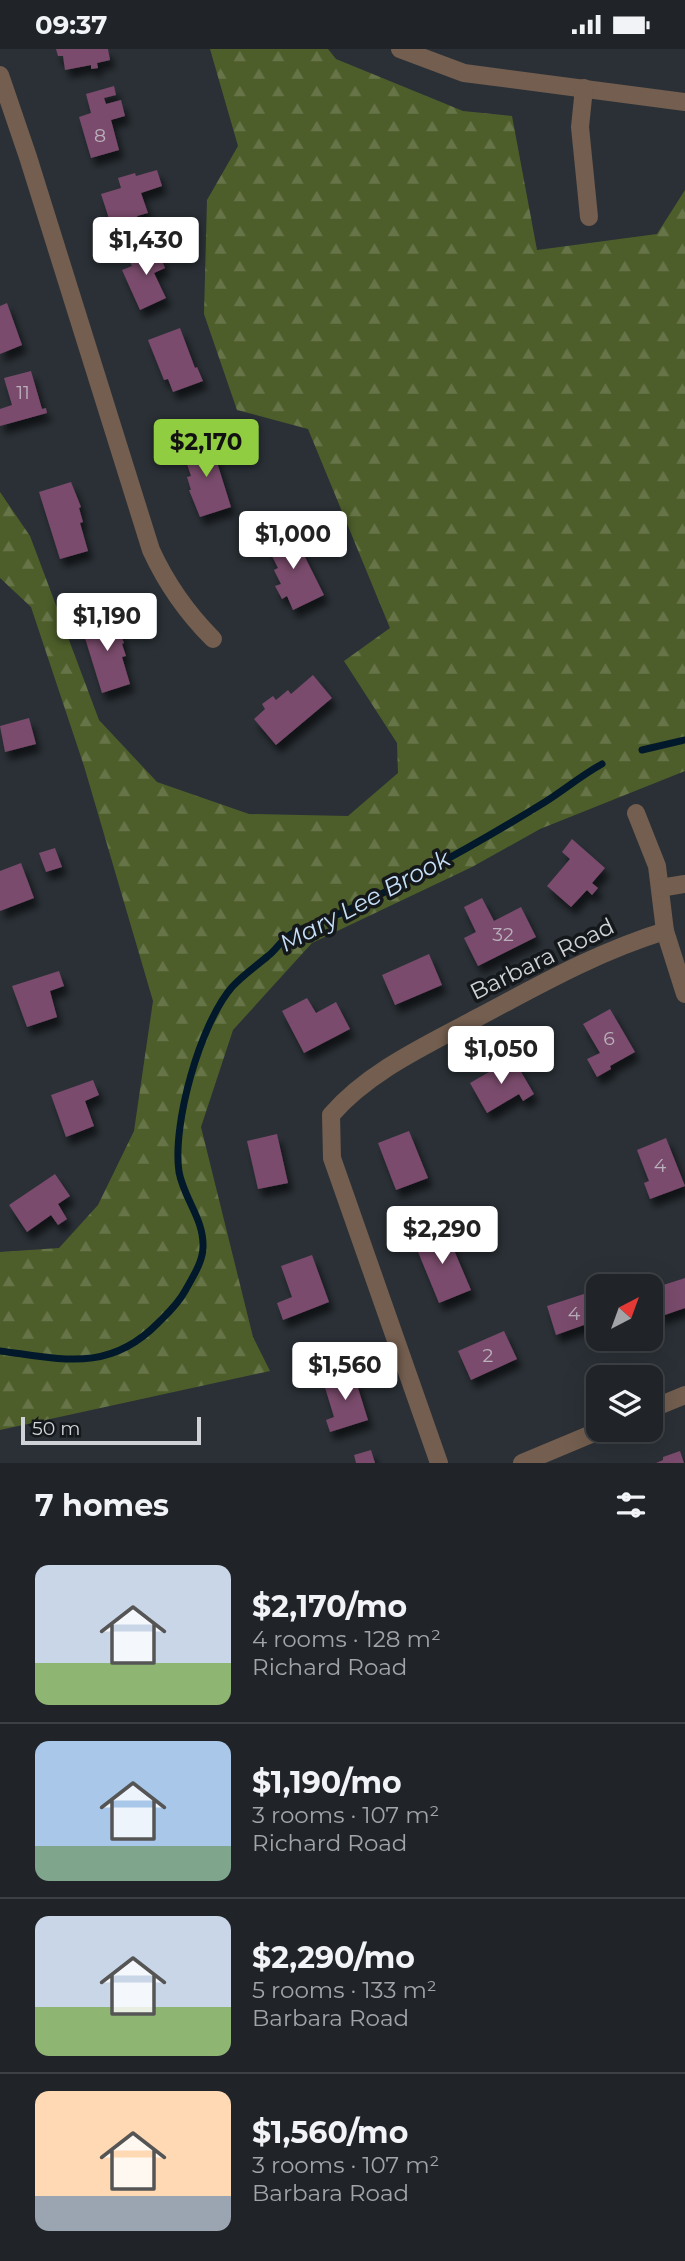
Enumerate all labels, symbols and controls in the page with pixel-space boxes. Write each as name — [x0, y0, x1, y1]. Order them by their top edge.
text: 09:37 — [35, 9, 107, 41]
house number: 8 — [94, 124, 106, 147]
pin: $1,430 — [89, 217, 203, 277]
text: $1,430 — [109, 226, 183, 254]
house number: 11 — [16, 381, 30, 404]
pin: $2,170 — [149, 419, 263, 479]
text: $2,170 — [170, 428, 242, 456]
pin: $1,000 — [236, 511, 350, 571]
text: $1,000 — [255, 520, 331, 548]
pin: $1,190 — [50, 593, 164, 653]
text: $1,190 — [73, 602, 141, 630]
water label: Mary Lee Brook — [275, 843, 457, 958]
street label: Barbara Road — [465, 912, 619, 1006]
house number: 32 — [492, 923, 514, 946]
pin: $1,050 — [444, 1027, 558, 1086]
house number: 6 — [603, 1027, 615, 1050]
text: $1,050 — [464, 1035, 538, 1063]
house number: 4 — [654, 1154, 667, 1177]
pin: $2,290 — [385, 1207, 499, 1266]
text: $2,290 — [403, 1215, 481, 1243]
north arrow — [586, 1274, 663, 1351]
map controls — [586, 1274, 663, 1442]
house number: 4 — [568, 1302, 581, 1325]
pin: $1,560 — [288, 1343, 402, 1402]
house number: 2 — [483, 1344, 494, 1367]
text: $1,560 — [308, 1351, 382, 1379]
button: layers — [586, 1365, 663, 1442]
scale bar — [21, 1414, 201, 1446]
text: 50 m — [32, 1417, 80, 1440]
icon: filters — [612, 1486, 650, 1524]
text: 7 homes — [35, 1487, 169, 1524]
text: $2,170/mo — [252, 1588, 407, 1625]
icon: home — [91, 1593, 175, 1677]
text: 4 rooms · 128 m² — [252, 1625, 441, 1653]
text: Richard Road — [252, 1653, 407, 1681]
text: $1,190/mo — [252, 1764, 402, 1801]
icon: home — [91, 1769, 175, 1853]
text: 3 rooms · 107 m² — [252, 1801, 439, 1829]
text: Richard Road — [252, 1829, 407, 1857]
text: $2,290/mo — [252, 1939, 415, 1976]
icon: home — [91, 1944, 175, 2028]
text: 5 rooms · 133 m² — [252, 1976, 437, 2004]
text: Barbara Road — [252, 2004, 409, 2032]
text: $1,560/mo — [252, 2114, 408, 2151]
icon: home — [91, 2119, 175, 2203]
text: 3 rooms · 107 m² — [252, 2151, 439, 2179]
text: Barbara Road — [252, 2179, 409, 2207]

